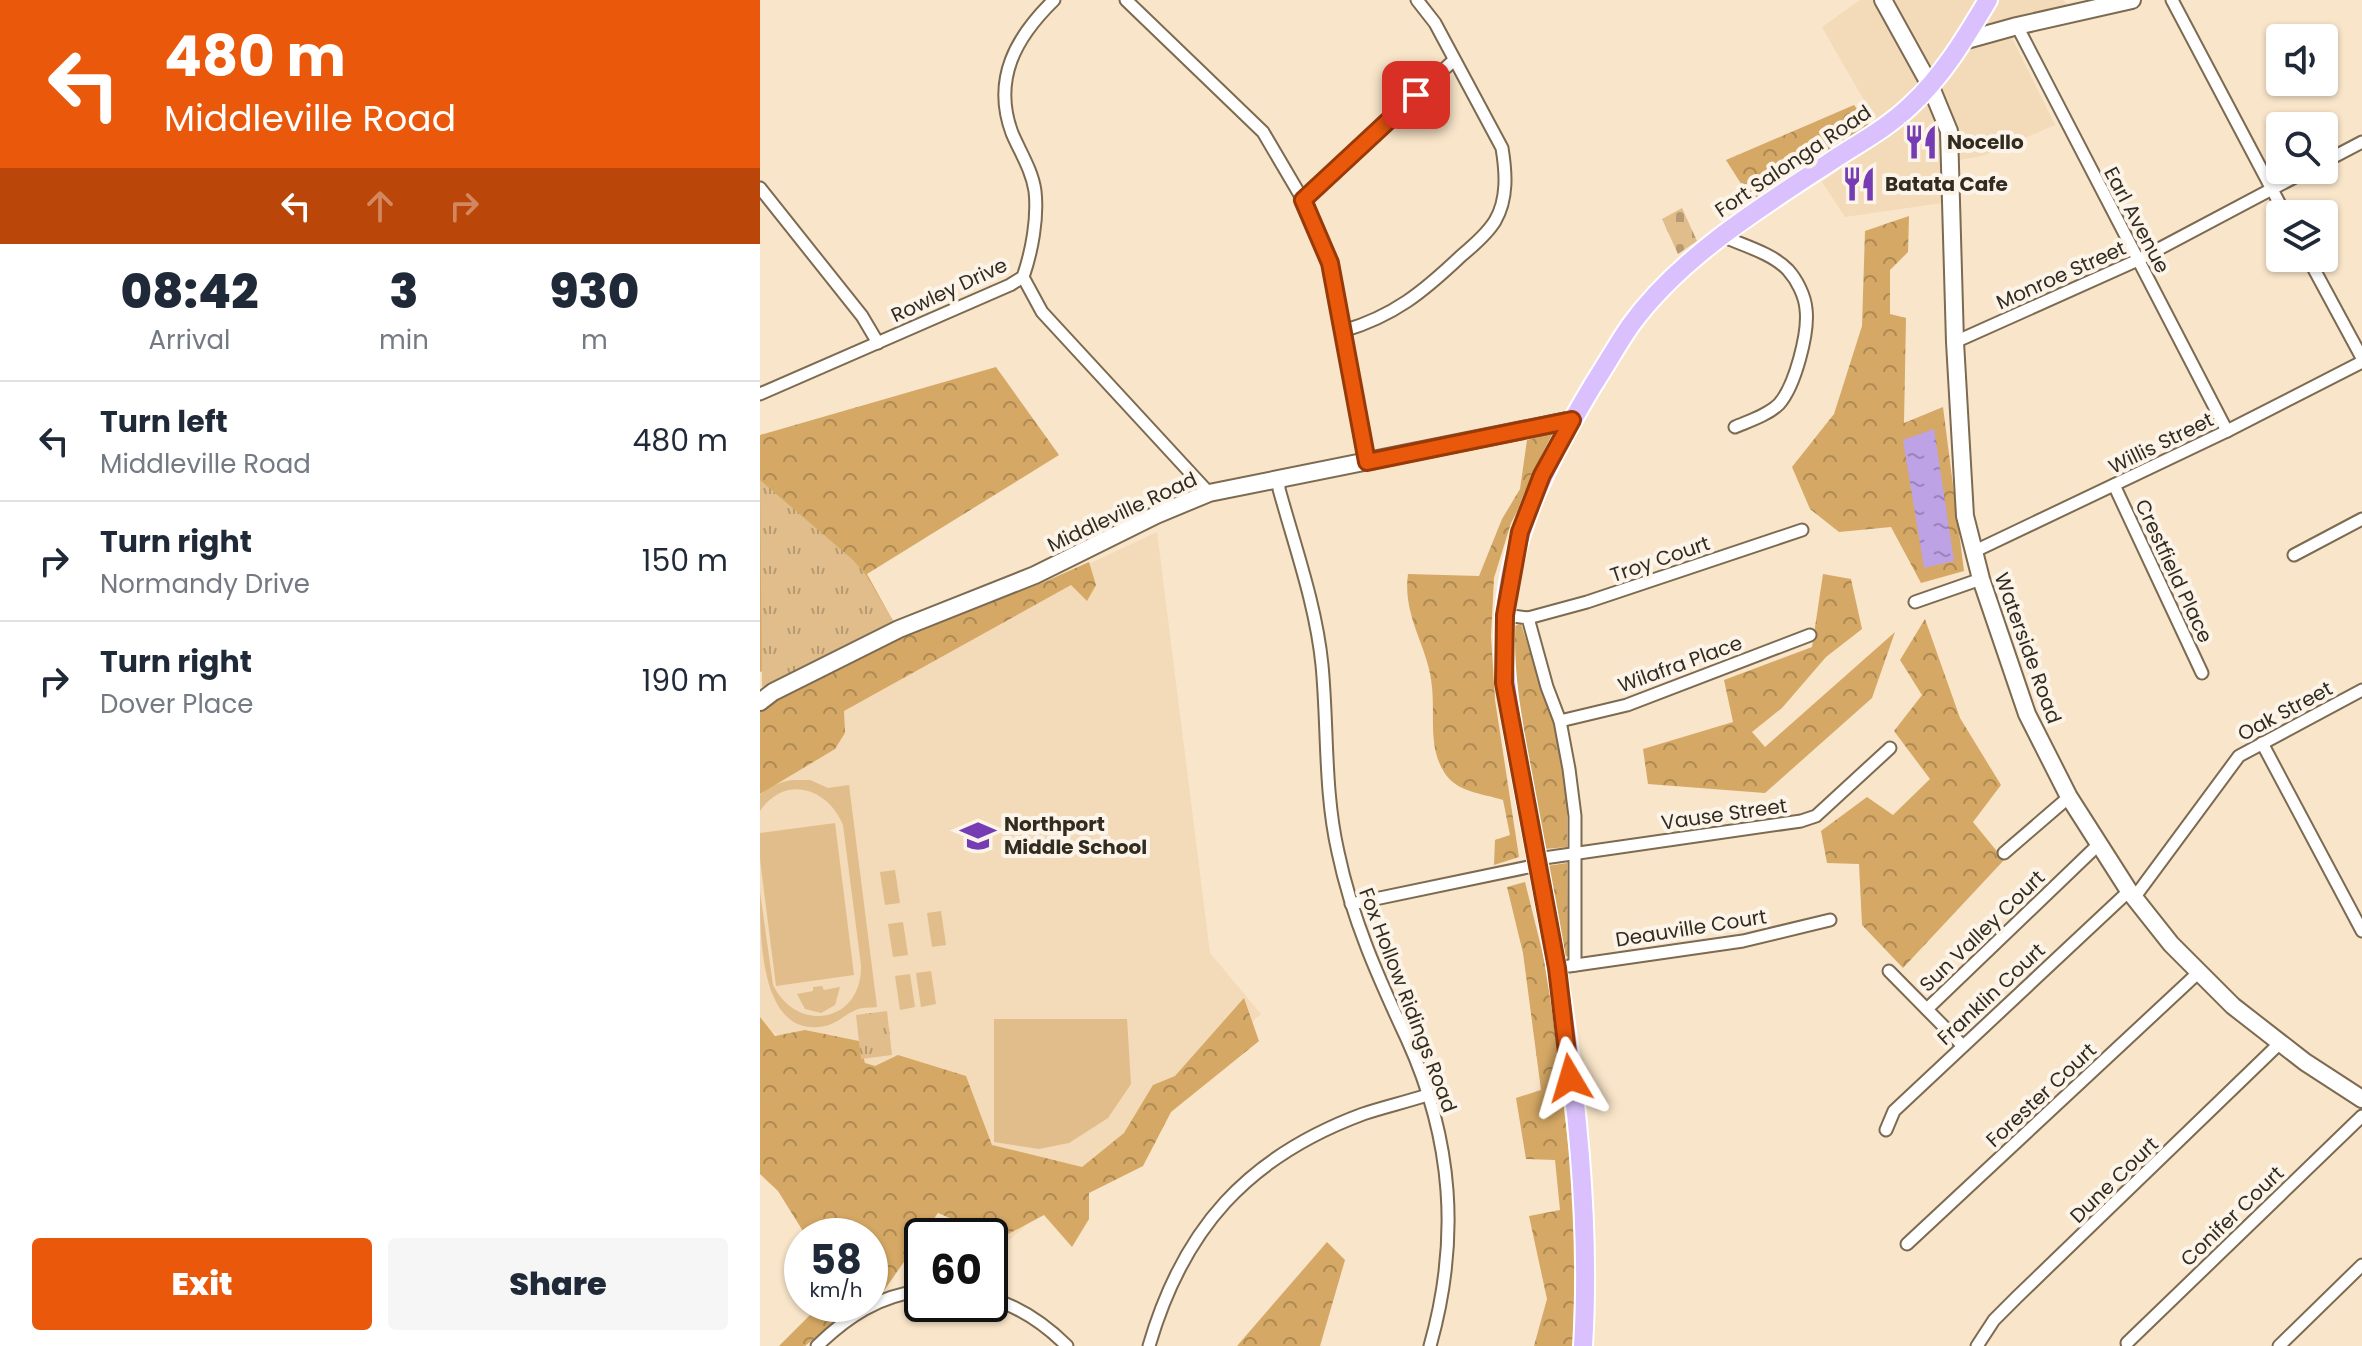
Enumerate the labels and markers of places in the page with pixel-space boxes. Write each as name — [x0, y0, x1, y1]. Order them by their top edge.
pin — [1382, 61, 1450, 129]
restaurant icon: Nocello — [1902, 123, 1940, 161]
place label: Nocello — [1947, 128, 2024, 156]
restaurant icon: Batata Cafe — [1840, 165, 1878, 203]
place label: Batata Cafe — [1885, 170, 2008, 198]
place label: Northport Middle School — [1004, 810, 1147, 861]
school or university icon: Northport Middle School — [959, 817, 997, 855]

